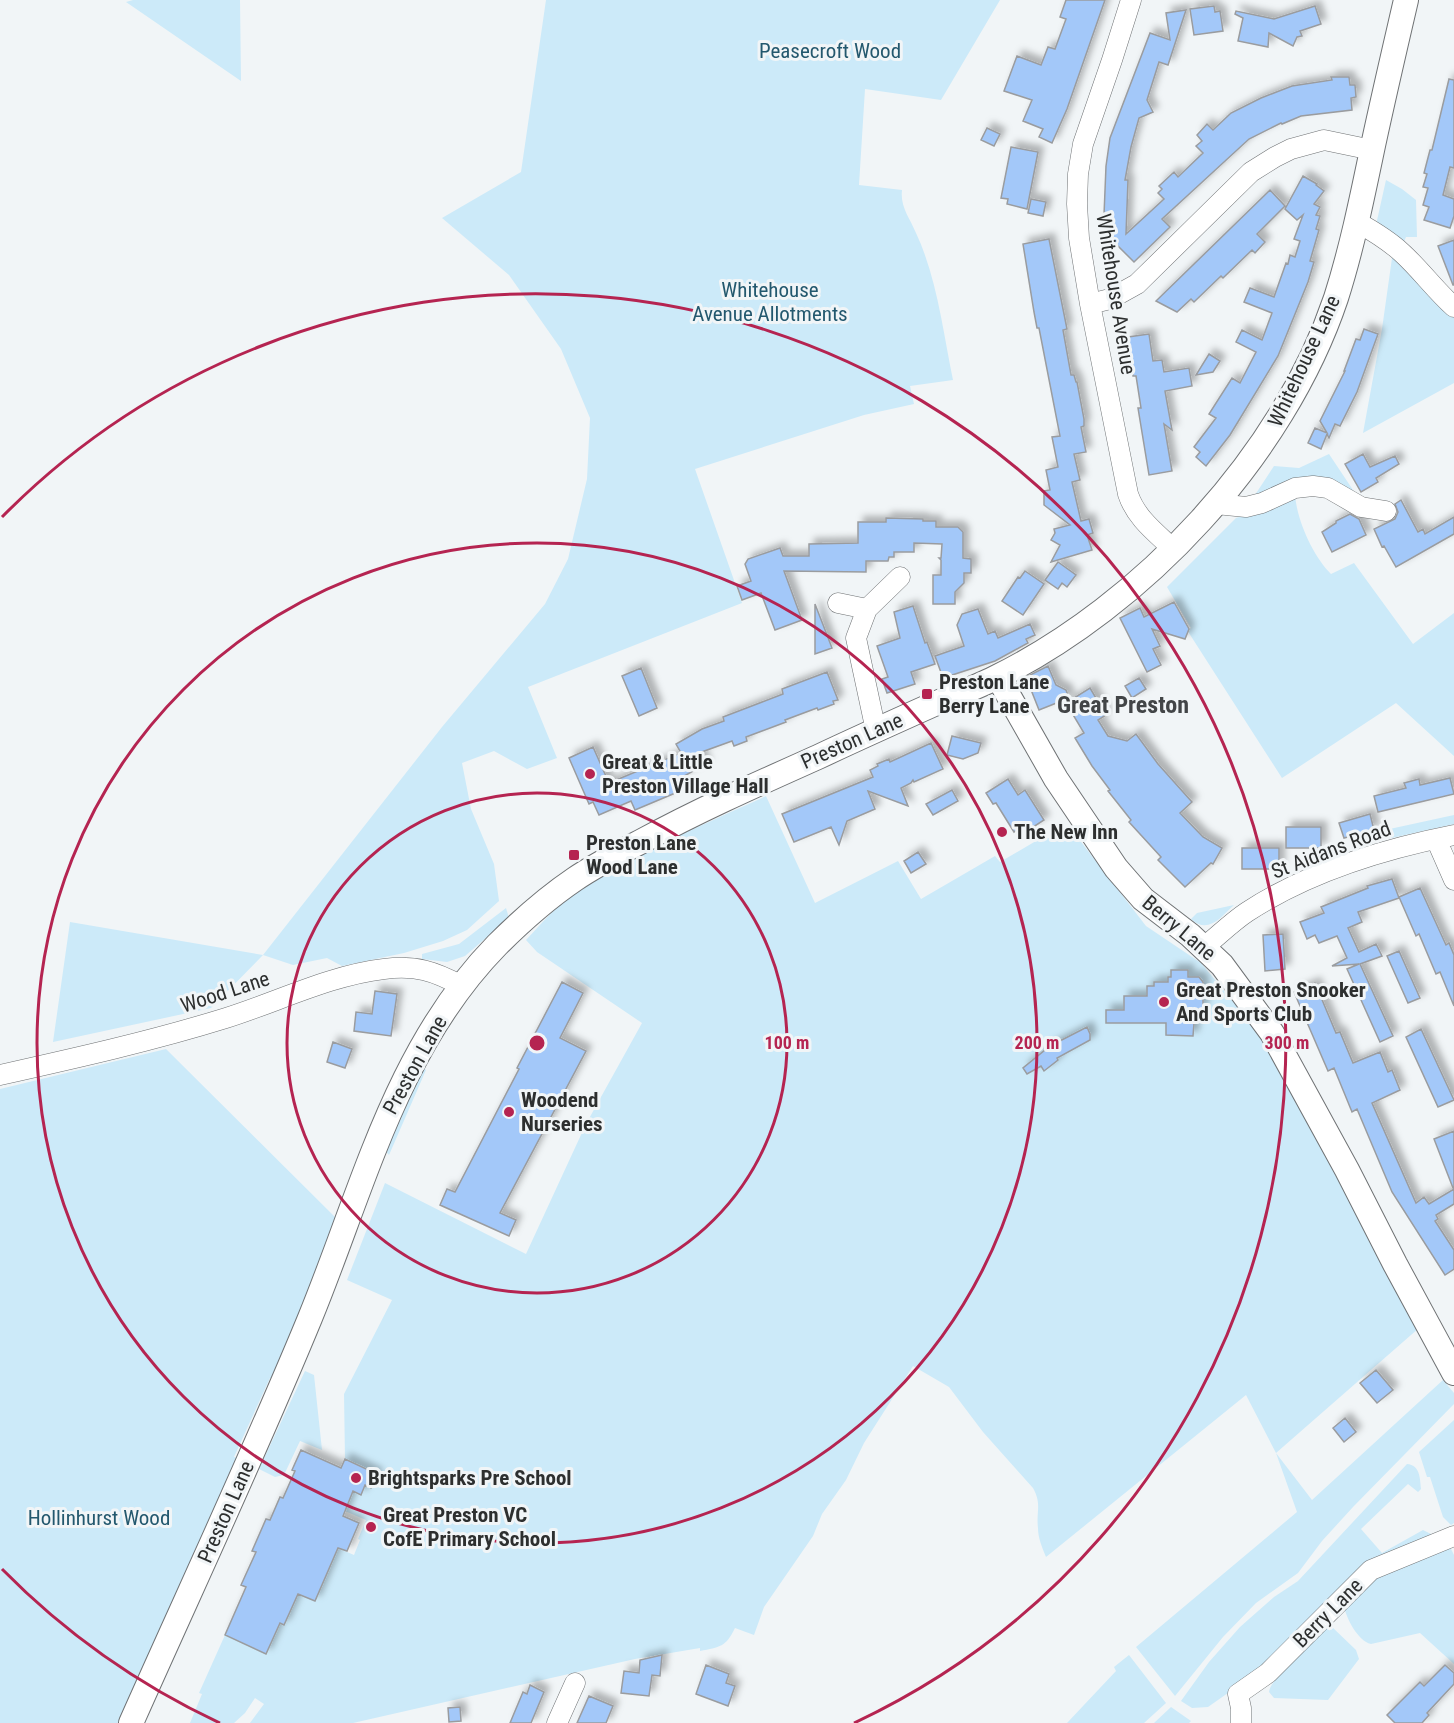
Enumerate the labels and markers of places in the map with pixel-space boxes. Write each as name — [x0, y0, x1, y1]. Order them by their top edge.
place label: Preston Lane Berry Lane — [939, 670, 1049, 718]
marker: Preston Lane Berry Lane — [920, 687, 934, 701]
place label: Great & Little Preston Village Hall — [602, 750, 769, 798]
marker: Great & Little Preston Village Hall — [583, 767, 597, 781]
place label: The New Inn — [1014, 820, 1118, 844]
marker: The New Inn — [995, 825, 1009, 839]
place label: Preston Lane Wood Lane — [586, 831, 696, 879]
marker: Preston Lane Wood Lane — [567, 848, 581, 862]
place label: Great Preston Snooker And Sports Club — [1176, 978, 1366, 1026]
marker: Great Preston Snooker And Sports Club — [1157, 995, 1171, 1009]
centre of rings — [527, 1033, 547, 1053]
place label: Woodend Nurseries — [521, 1088, 603, 1136]
marker: Woodend Nurseries — [502, 1105, 516, 1119]
place label: Brightsparks Pre School — [368, 1466, 572, 1490]
marker: Brightsparks Pre School — [349, 1471, 363, 1485]
place label: Great Preston VC CofE Primary School — [383, 1503, 556, 1551]
marker: Great Preston VC CofE Primary School — [364, 1520, 378, 1534]

